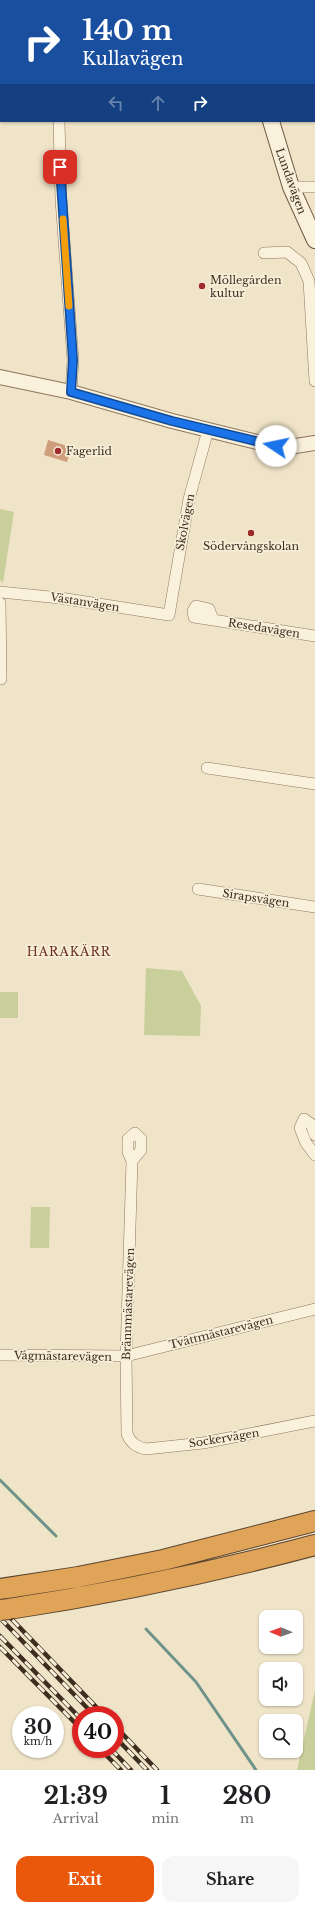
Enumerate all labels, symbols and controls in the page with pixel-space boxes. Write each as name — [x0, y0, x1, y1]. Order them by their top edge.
text: 140 m — [82, 13, 172, 48]
icon: right — [16, 16, 68, 68]
text: Kullavägen — [82, 48, 183, 70]
icon: left — [105, 92, 127, 114]
icon: ahead — [147, 92, 169, 114]
icon: right — [189, 92, 211, 114]
street label: Lundavägen — [273, 146, 310, 216]
pin — [43, 150, 77, 184]
icon: arrive — [49, 156, 71, 178]
place label: Möllegården kultur — [210, 273, 282, 300]
marker: Möllegården kultur — [197, 281, 207, 291]
position arrow — [255, 425, 297, 467]
place label: Fagerlid — [66, 444, 112, 458]
marker: Fagerlid — [53, 446, 63, 456]
street label: Skolvägen — [173, 492, 197, 551]
marker: Södervångskolan — [246, 528, 256, 538]
place label: Södervångskolan — [203, 539, 299, 553]
street label: Västanvägen — [49, 589, 121, 614]
street label: Resedavägen — [227, 615, 301, 641]
street label: Sirapsvägen — [221, 886, 291, 910]
district label: HARAKÄRR — [27, 943, 111, 959]
street label: Brännmästarevägen — [119, 1247, 137, 1360]
street label: Tvättmästarevägen — [168, 1312, 275, 1352]
street label: Vågmästarevägen — [13, 1348, 112, 1364]
street label: Sockervägen — [188, 1425, 261, 1450]
north arrow — [259, 1610, 303, 1654]
map controls — [259, 1610, 303, 1758]
button: sound — [259, 1662, 303, 1706]
speed limit sign: 40 — [72, 1706, 124, 1758]
button: search — [259, 1714, 303, 1758]
text: 30 — [24, 1715, 52, 1739]
text: km/h — [24, 1735, 52, 1748]
text: 21:39 — [44, 1781, 108, 1810]
text: 1 — [160, 1781, 170, 1810]
text: 280 — [222, 1781, 271, 1810]
text: Arrival — [53, 1810, 99, 1827]
text: min — [152, 1810, 179, 1827]
text: m — [240, 1810, 254, 1827]
button: Exit — [16, 1856, 154, 1902]
button: Share — [162, 1856, 299, 1902]

